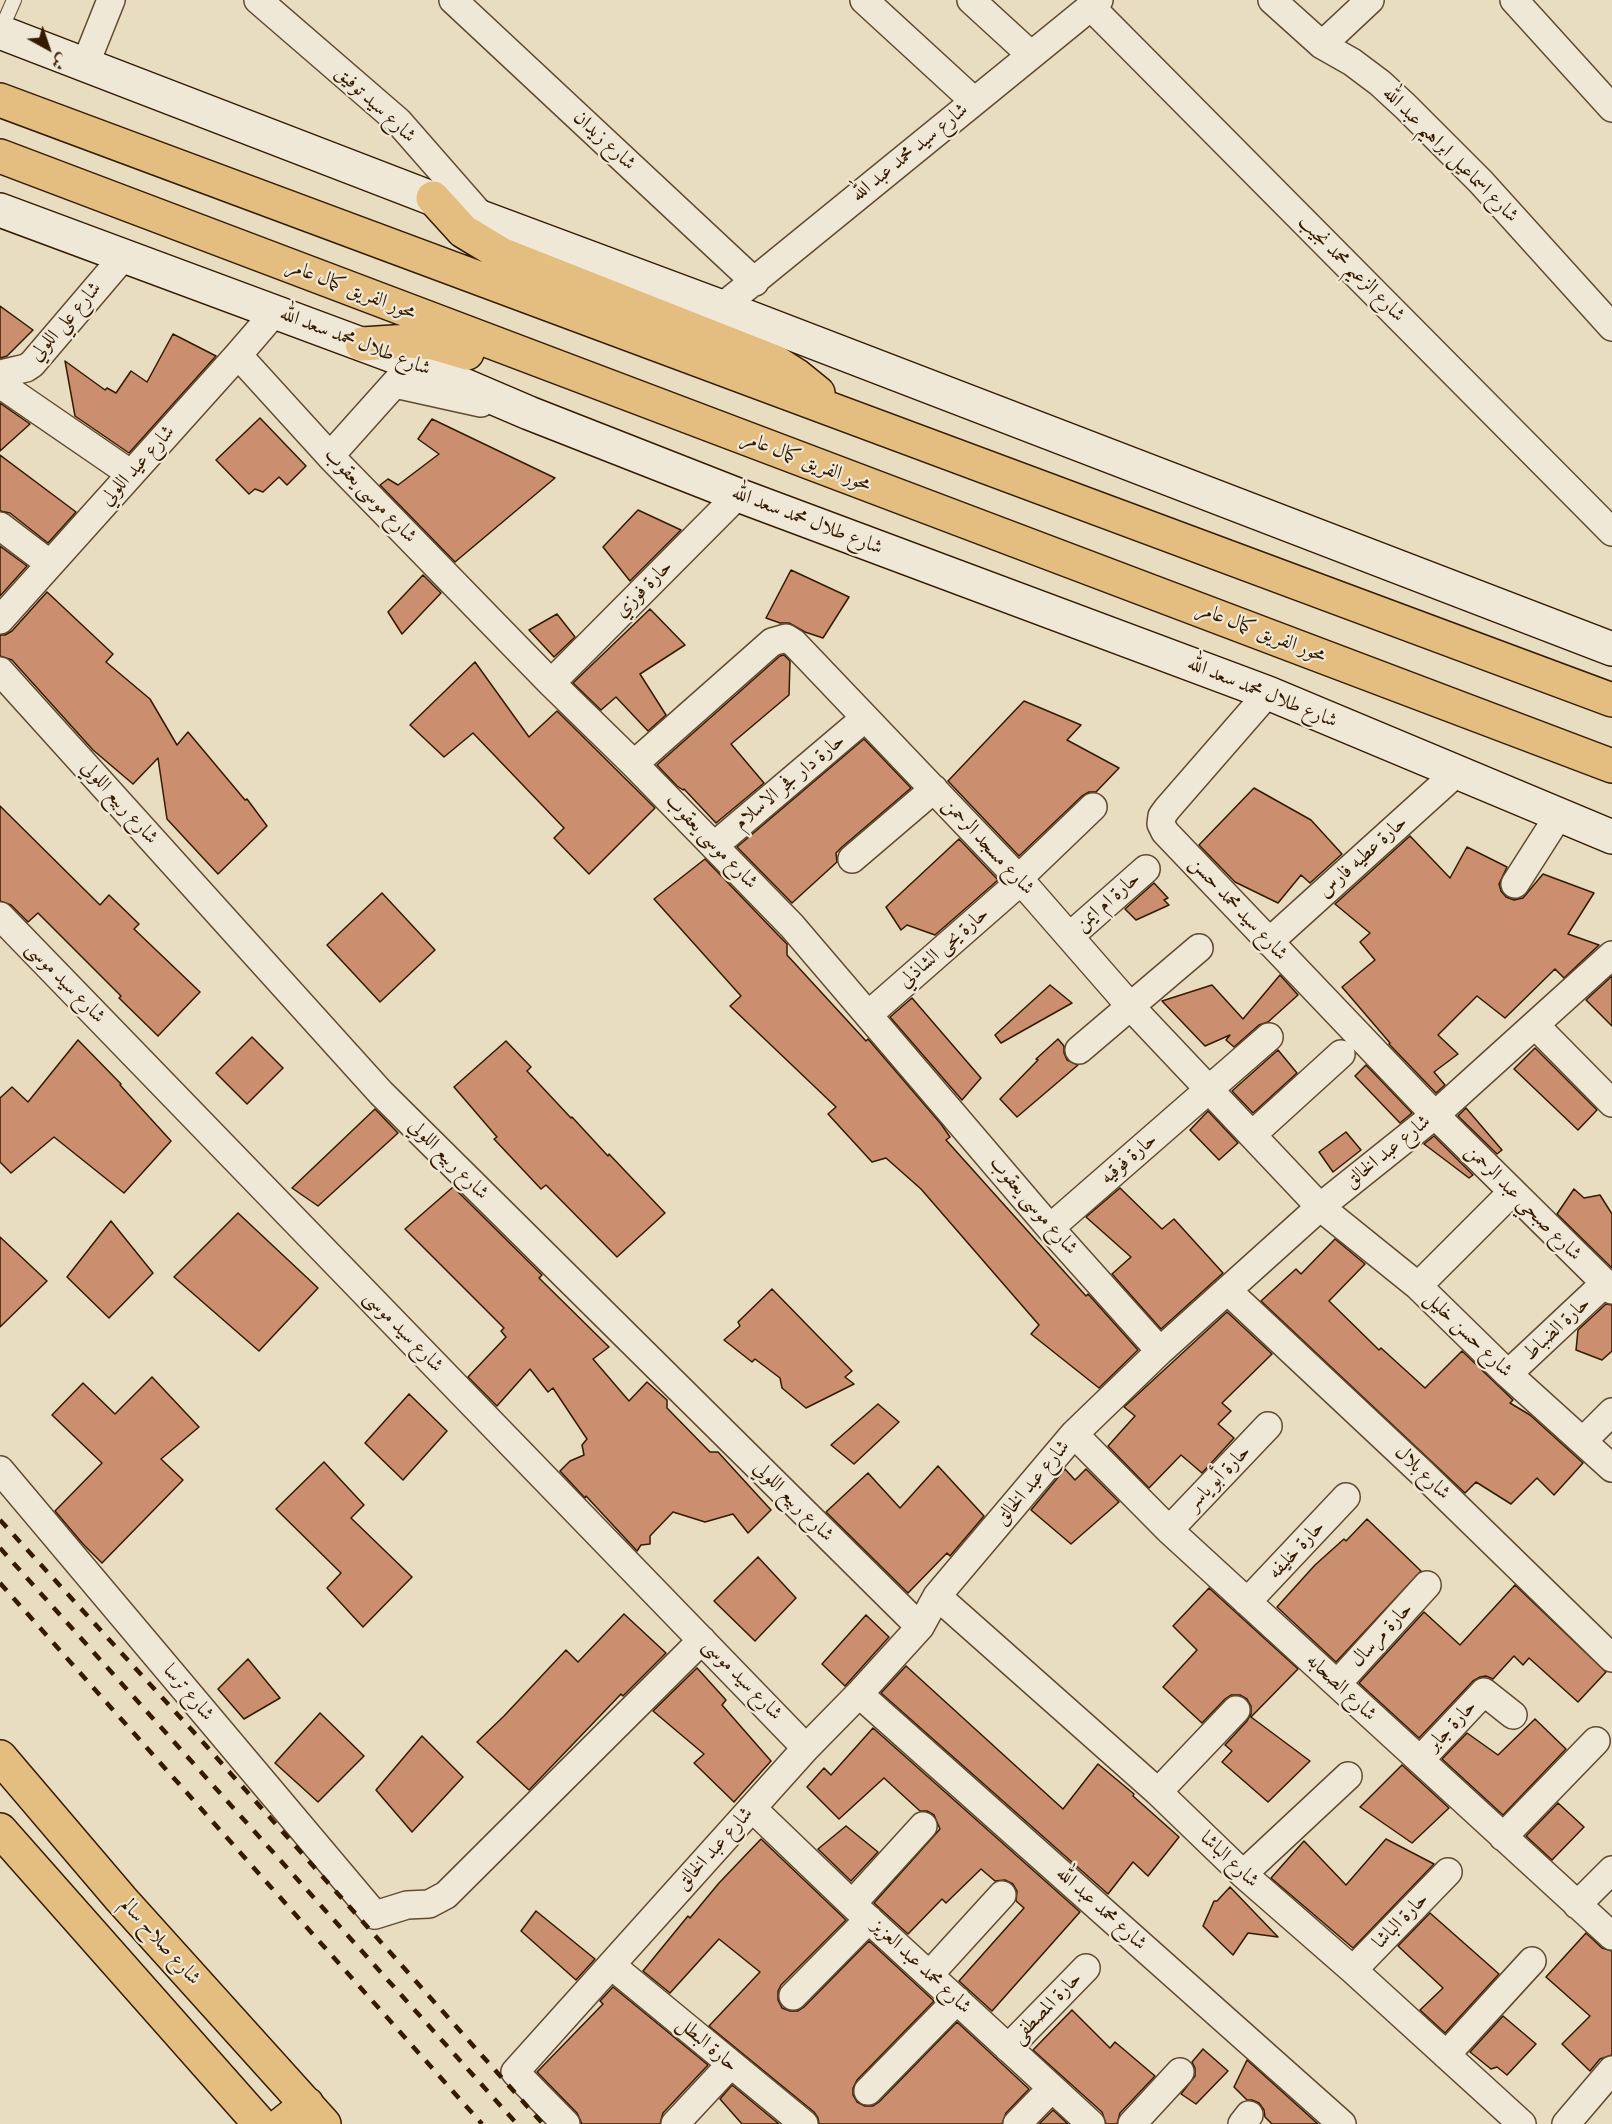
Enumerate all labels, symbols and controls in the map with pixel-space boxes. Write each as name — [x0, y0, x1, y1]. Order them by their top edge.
north arrow — [18, 18, 78, 78]
text: ش — [47, 49, 72, 75]
street label: شارع سيد توفيق — [329, 61, 421, 149]
street label: شارع اسماعيل ابراهيم عبد الله — [1377, 82, 1523, 228]
street label: شارع سيد محمد عبد الله — [847, 98, 973, 208]
street label: شارع زيدان — [568, 106, 640, 176]
street label: شارع الزعيم محمد نجيب — [1292, 210, 1410, 328]
street label: محور الفريق كمال عامر — [283, 254, 419, 326]
street label: شارع علي اللولي — [25, 277, 107, 367]
street label: شارع طلال محمد سعد الله — [276, 302, 434, 382]
street label: شارع عيد اللولي — [95, 421, 181, 511]
street label: محور الفريق كمال عامر — [738, 426, 874, 498]
street label: شارع موسى يعقوب — [319, 443, 421, 549]
street label: شارع طلال محمد سعد الله — [728, 481, 886, 561]
street label: حارة فوزي — [610, 555, 678, 623]
street label: محور الفريق كمال عامر — [1193, 597, 1329, 669]
street label: شارع طلال محمد سعد الله — [1184, 652, 1340, 734]
street label: حارة دار فجر الاسلام — [730, 729, 850, 835]
street label: شارع ربيع اللولي — [75, 756, 163, 850]
street label: شارع موسى يعقوب — [660, 789, 762, 895]
street label: شارع مسجد الرحمن — [937, 794, 1039, 900]
street label: حارة عطيه فارس — [1313, 811, 1413, 903]
street label: شارع سيد محمد حسن — [1184, 852, 1292, 966]
street label: حارة ام ايمن — [1070, 867, 1146, 937]
street label: حارة يحى الشاذلي — [894, 902, 994, 994]
street label: شارع سيد موسى — [20, 937, 110, 1029]
street label: شارع عبد الخالق — [1340, 1110, 1436, 1194]
street label: شارع ربيع اللولي — [403, 1115, 493, 1205]
street label: حارة فوقيه — [1096, 1128, 1162, 1190]
street label: شارع صبحي عبد الرحمن — [1460, 1140, 1586, 1266]
street label: شارع موسى يعقوب — [984, 1152, 1082, 1260]
street label: شارع سيد موسى — [358, 1286, 448, 1378]
street label: شارع حسن خليل — [1419, 1287, 1517, 1383]
street label: حارة الضباط — [1518, 1292, 1596, 1366]
street label: شارع عبد الخالق — [990, 1435, 1076, 1531]
street label: حارة أبو ياسر — [1182, 1440, 1256, 1516]
street label: شارع بلال — [1389, 1441, 1455, 1505]
street label: شارع ربيع اللولي — [748, 1457, 838, 1547]
street label: حارة خليفه — [1264, 1515, 1330, 1585]
street label: حارة مرسال — [1346, 1597, 1418, 1673]
street label: شارع سيد موسى — [697, 1634, 787, 1726]
street label: شارع الصحابه — [1301, 1649, 1381, 1727]
street label: شارع ترسا — [157, 1660, 219, 1726]
street label: حارة جابر — [1422, 1695, 1482, 1757]
street label: شارع عبد الخالق — [671, 1802, 759, 1896]
street label: شارع الباشا — [1194, 1827, 1264, 1893]
street label: شارع محمد عبد الله — [1051, 1862, 1151, 1956]
street label: حارة الباشا — [1368, 1888, 1434, 1954]
street label: شارع صلاح سالم — [115, 1894, 205, 1990]
street label: شارع محمد عبد العزيز — [866, 1915, 976, 2019]
street label: حارة المصطفى — [1007, 1967, 1087, 2049]
street label: حارة البطل — [671, 2012, 743, 2078]

